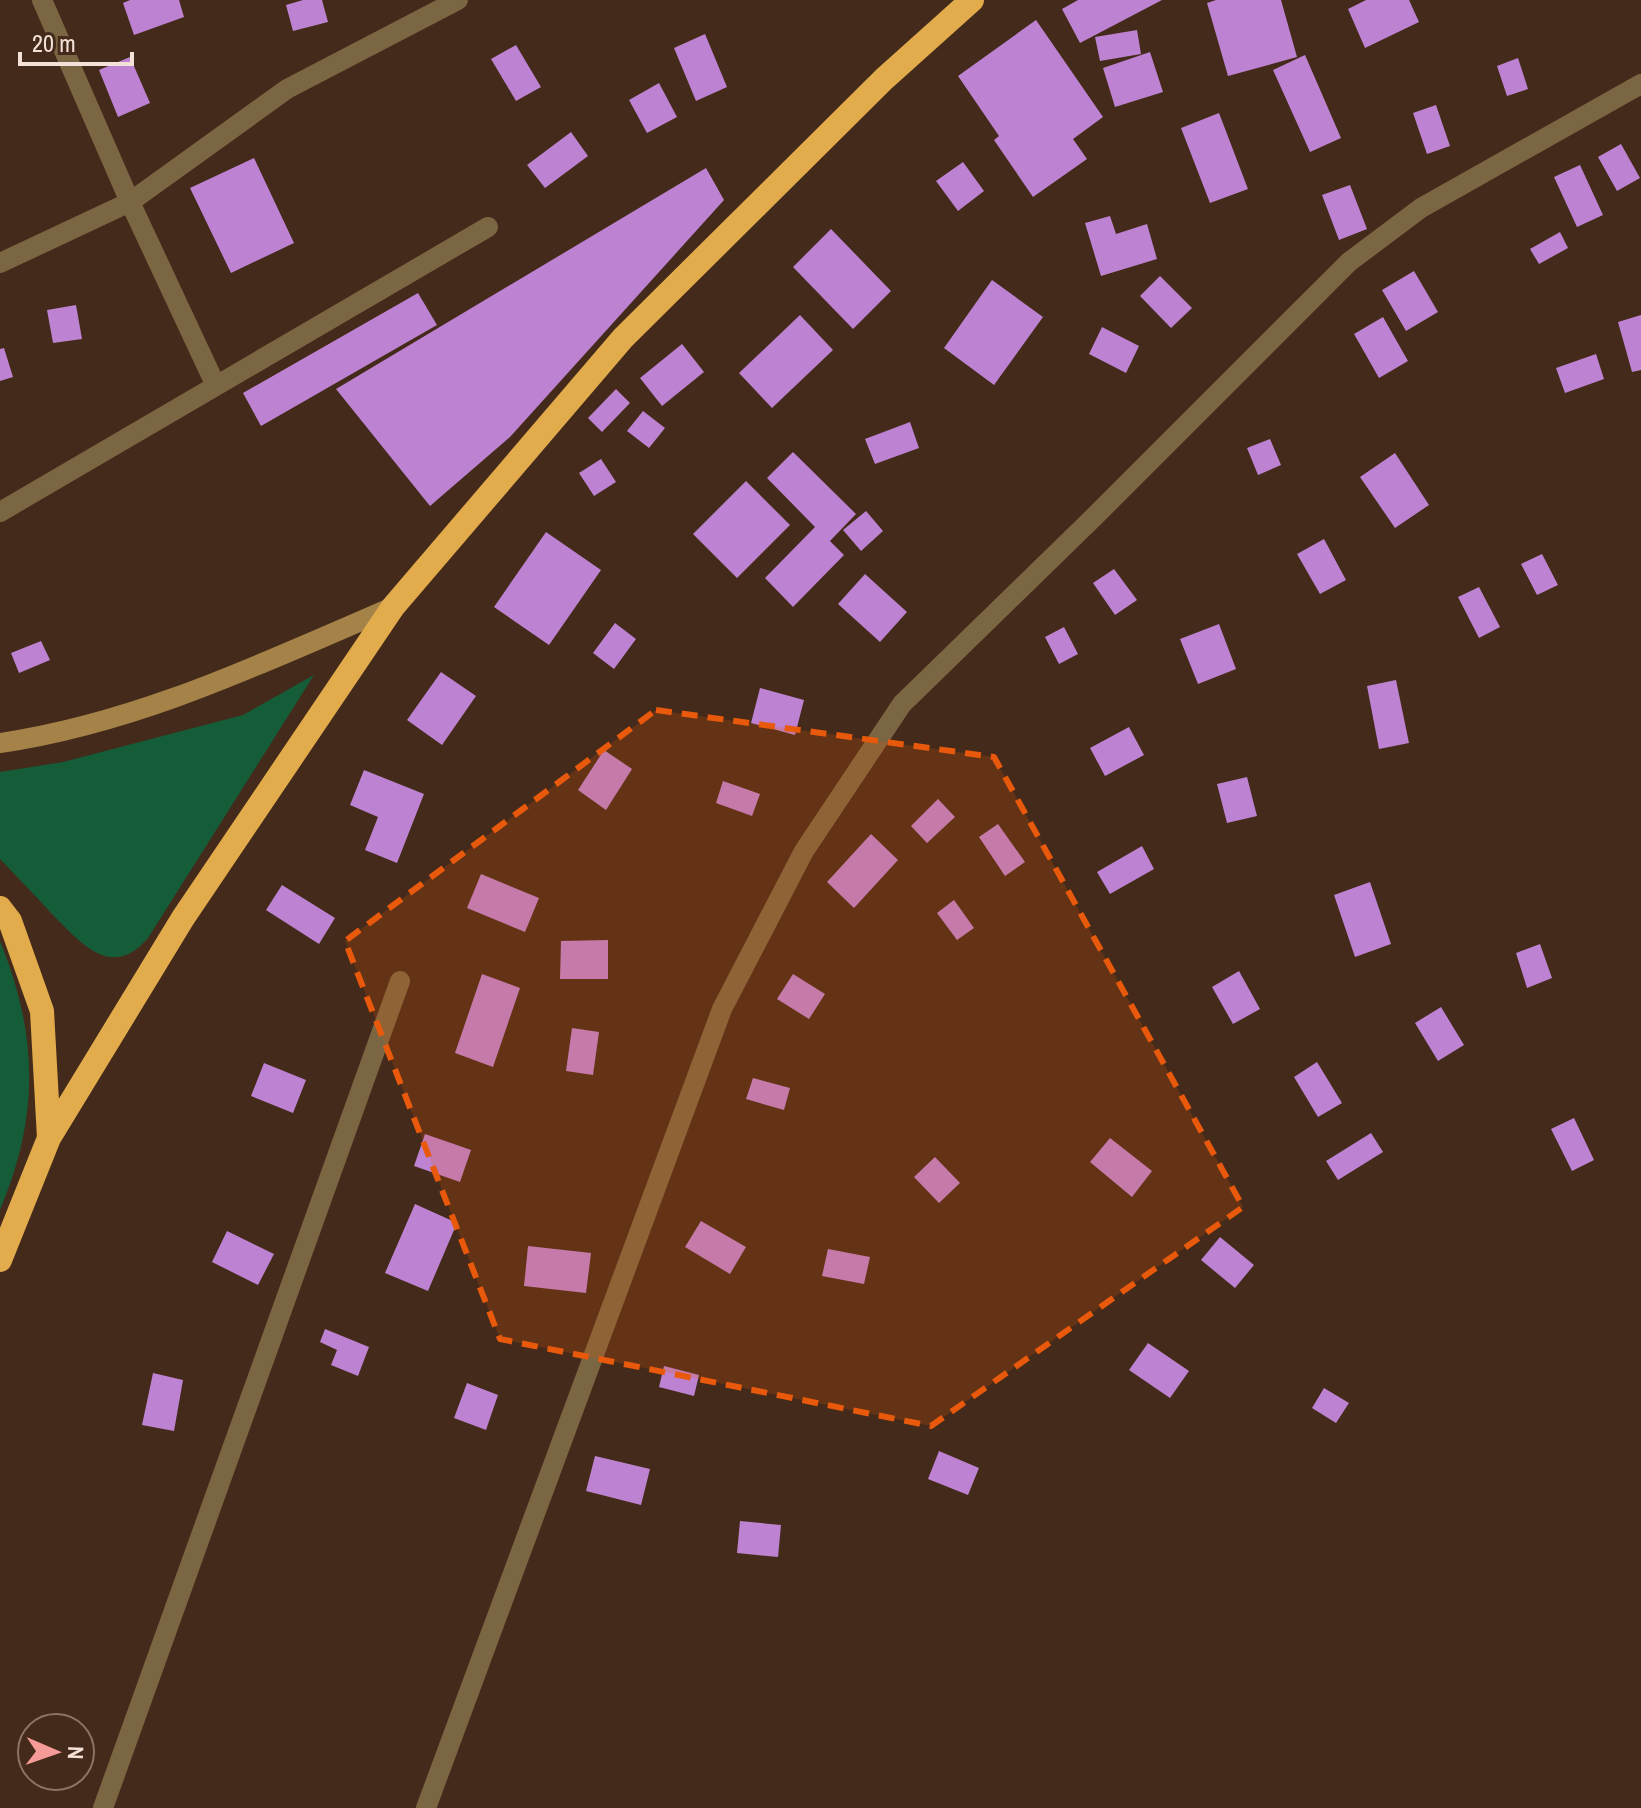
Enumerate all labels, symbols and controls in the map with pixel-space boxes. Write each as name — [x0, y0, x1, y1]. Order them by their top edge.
scale bar — [20, 16, 132, 66]
text: 20 m — [32, 27, 76, 59]
north arrow — [16, 1712, 96, 1792]
text: N — [61, 1746, 91, 1760]

